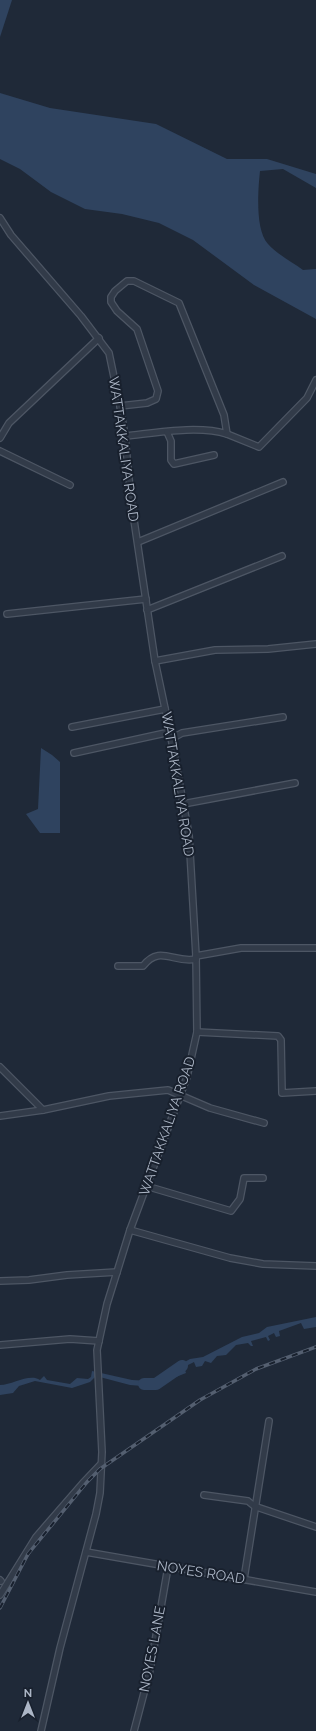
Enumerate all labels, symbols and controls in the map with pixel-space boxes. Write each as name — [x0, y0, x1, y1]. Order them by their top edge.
street label: WATTAKKALIYA ROAD — [106, 375, 142, 523]
street label: WATTAKKALIYA ROAD — [159, 710, 197, 858]
street label: WATTAKKALIYA ROAD — [136, 1054, 198, 1198]
street label: NOYES ROAD — [156, 1557, 246, 1587]
street label: NOYES LANE — [136, 1605, 168, 1693]
north arrow — [8, 1683, 48, 1723]
text: N — [24, 1687, 32, 1700]

